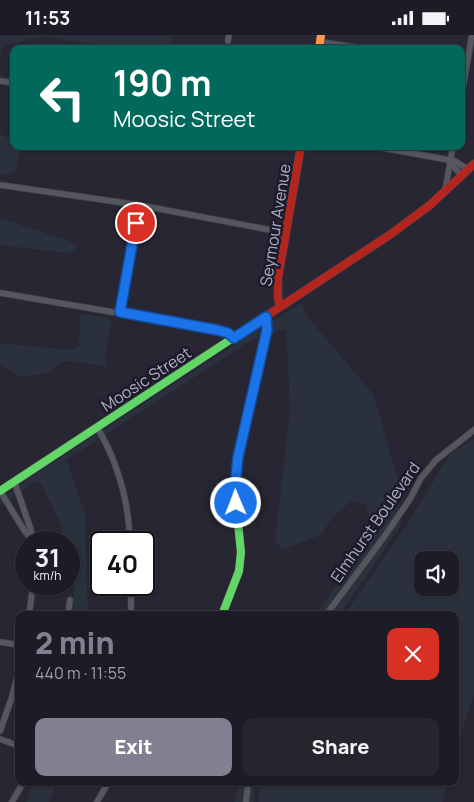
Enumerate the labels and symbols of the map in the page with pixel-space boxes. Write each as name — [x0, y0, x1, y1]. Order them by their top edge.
street label: Seymour Avenue — [254, 162, 296, 288]
pin — [115, 202, 157, 244]
street label: Moosic Street — [97, 342, 195, 416]
street label: Elmhurst Boulevard — [325, 458, 425, 586]
position arrow — [209, 476, 261, 528]
speed limit sign: 40 — [90, 531, 155, 596]

